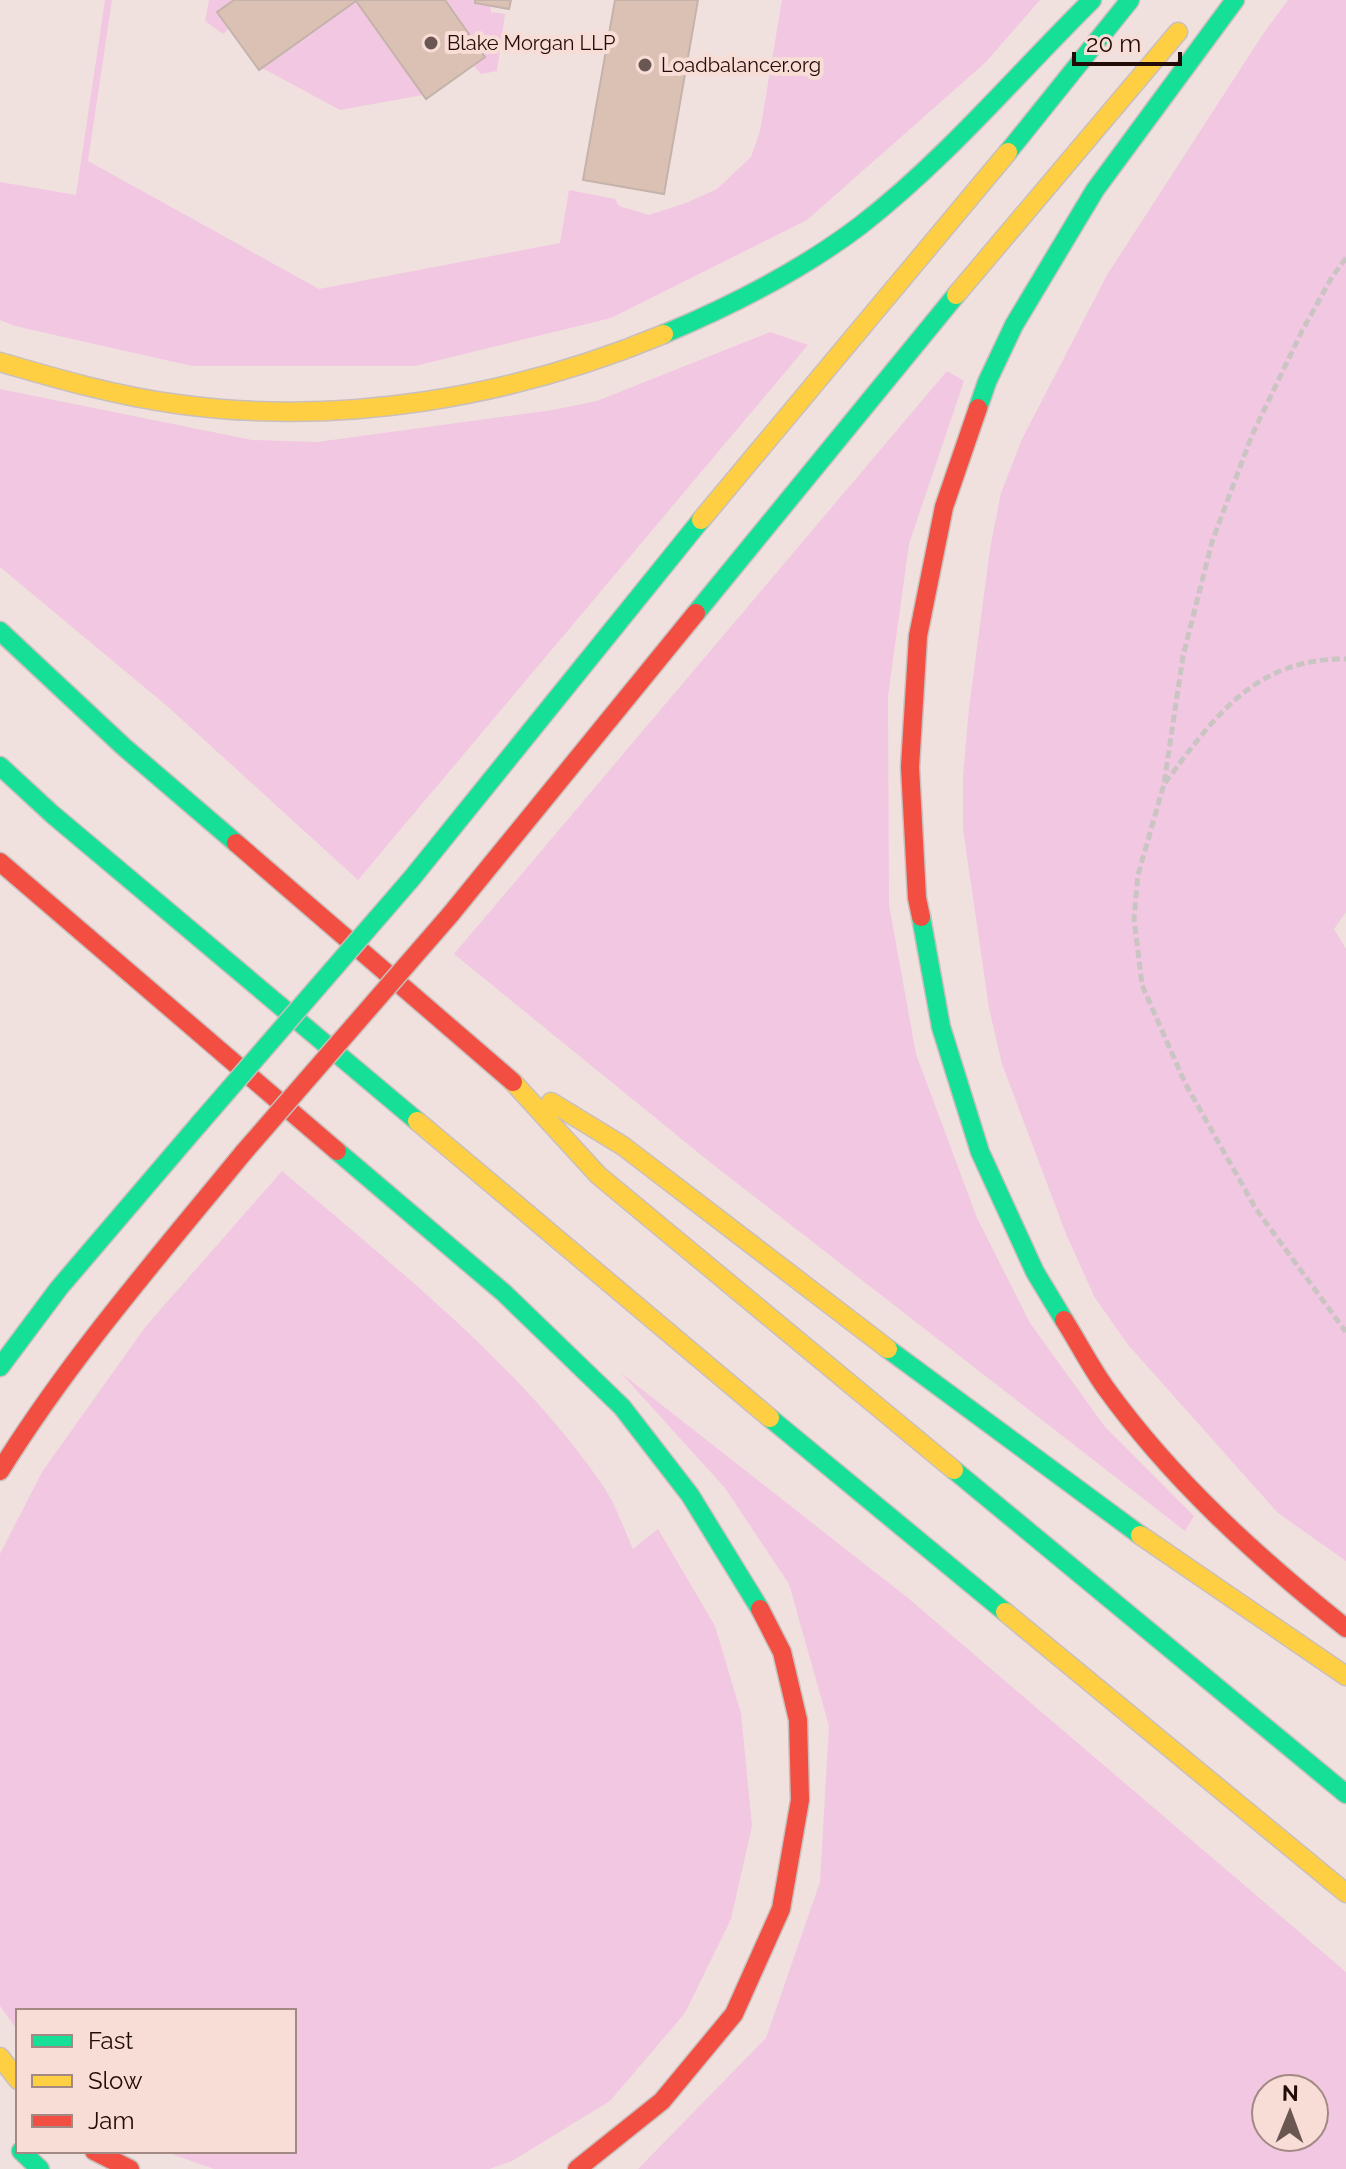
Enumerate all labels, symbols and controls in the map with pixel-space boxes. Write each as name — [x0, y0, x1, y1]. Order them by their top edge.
scale bar — [1074, 16, 1180, 66]
text: 20 m — [1086, 29, 1141, 58]
place label: Blake Morgan LLP — [447, 31, 615, 55]
marker: Blake Morgan LLP — [422, 34, 440, 52]
place label: Loadbalancer.org — [661, 53, 821, 77]
marker: Loadbalancer.org — [636, 56, 654, 74]
legend — [16, 2009, 296, 2153]
text: Fast — [88, 2026, 133, 2055]
text: Slow — [88, 2066, 143, 2095]
north arrow — [1250, 2073, 1330, 2153]
text: N — [1282, 2080, 1299, 2106]
text: Jam — [88, 2106, 134, 2135]

